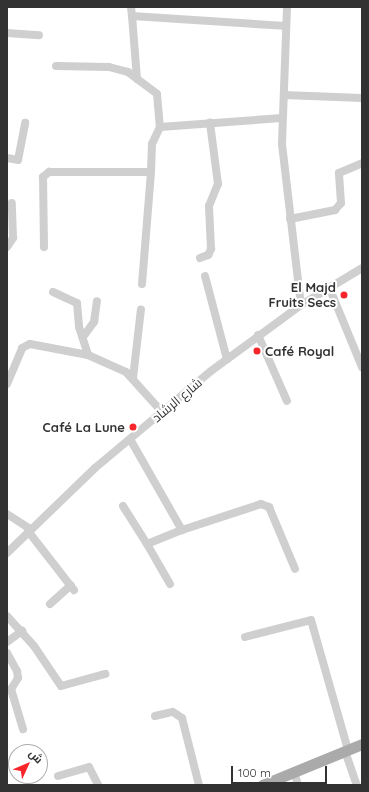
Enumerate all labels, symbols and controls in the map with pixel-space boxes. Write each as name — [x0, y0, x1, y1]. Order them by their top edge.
place label: El Majd Fruits Secs — [269, 280, 336, 311]
marker: El Majd Fruits Secs — [339, 290, 349, 300]
place label: Café Royal — [265, 343, 334, 359]
marker: Café Royal — [252, 346, 262, 356]
street label: شارع الرشاد — [149, 375, 205, 425]
place label: Café La Lune — [43, 419, 125, 435]
marker: Café La Lune — [128, 422, 138, 432]
north arrow — [8, 744, 48, 784]
text: ش — [26, 746, 46, 766]
scale bar — [233, 758, 329, 784]
text: 100 m — [238, 765, 271, 780]

